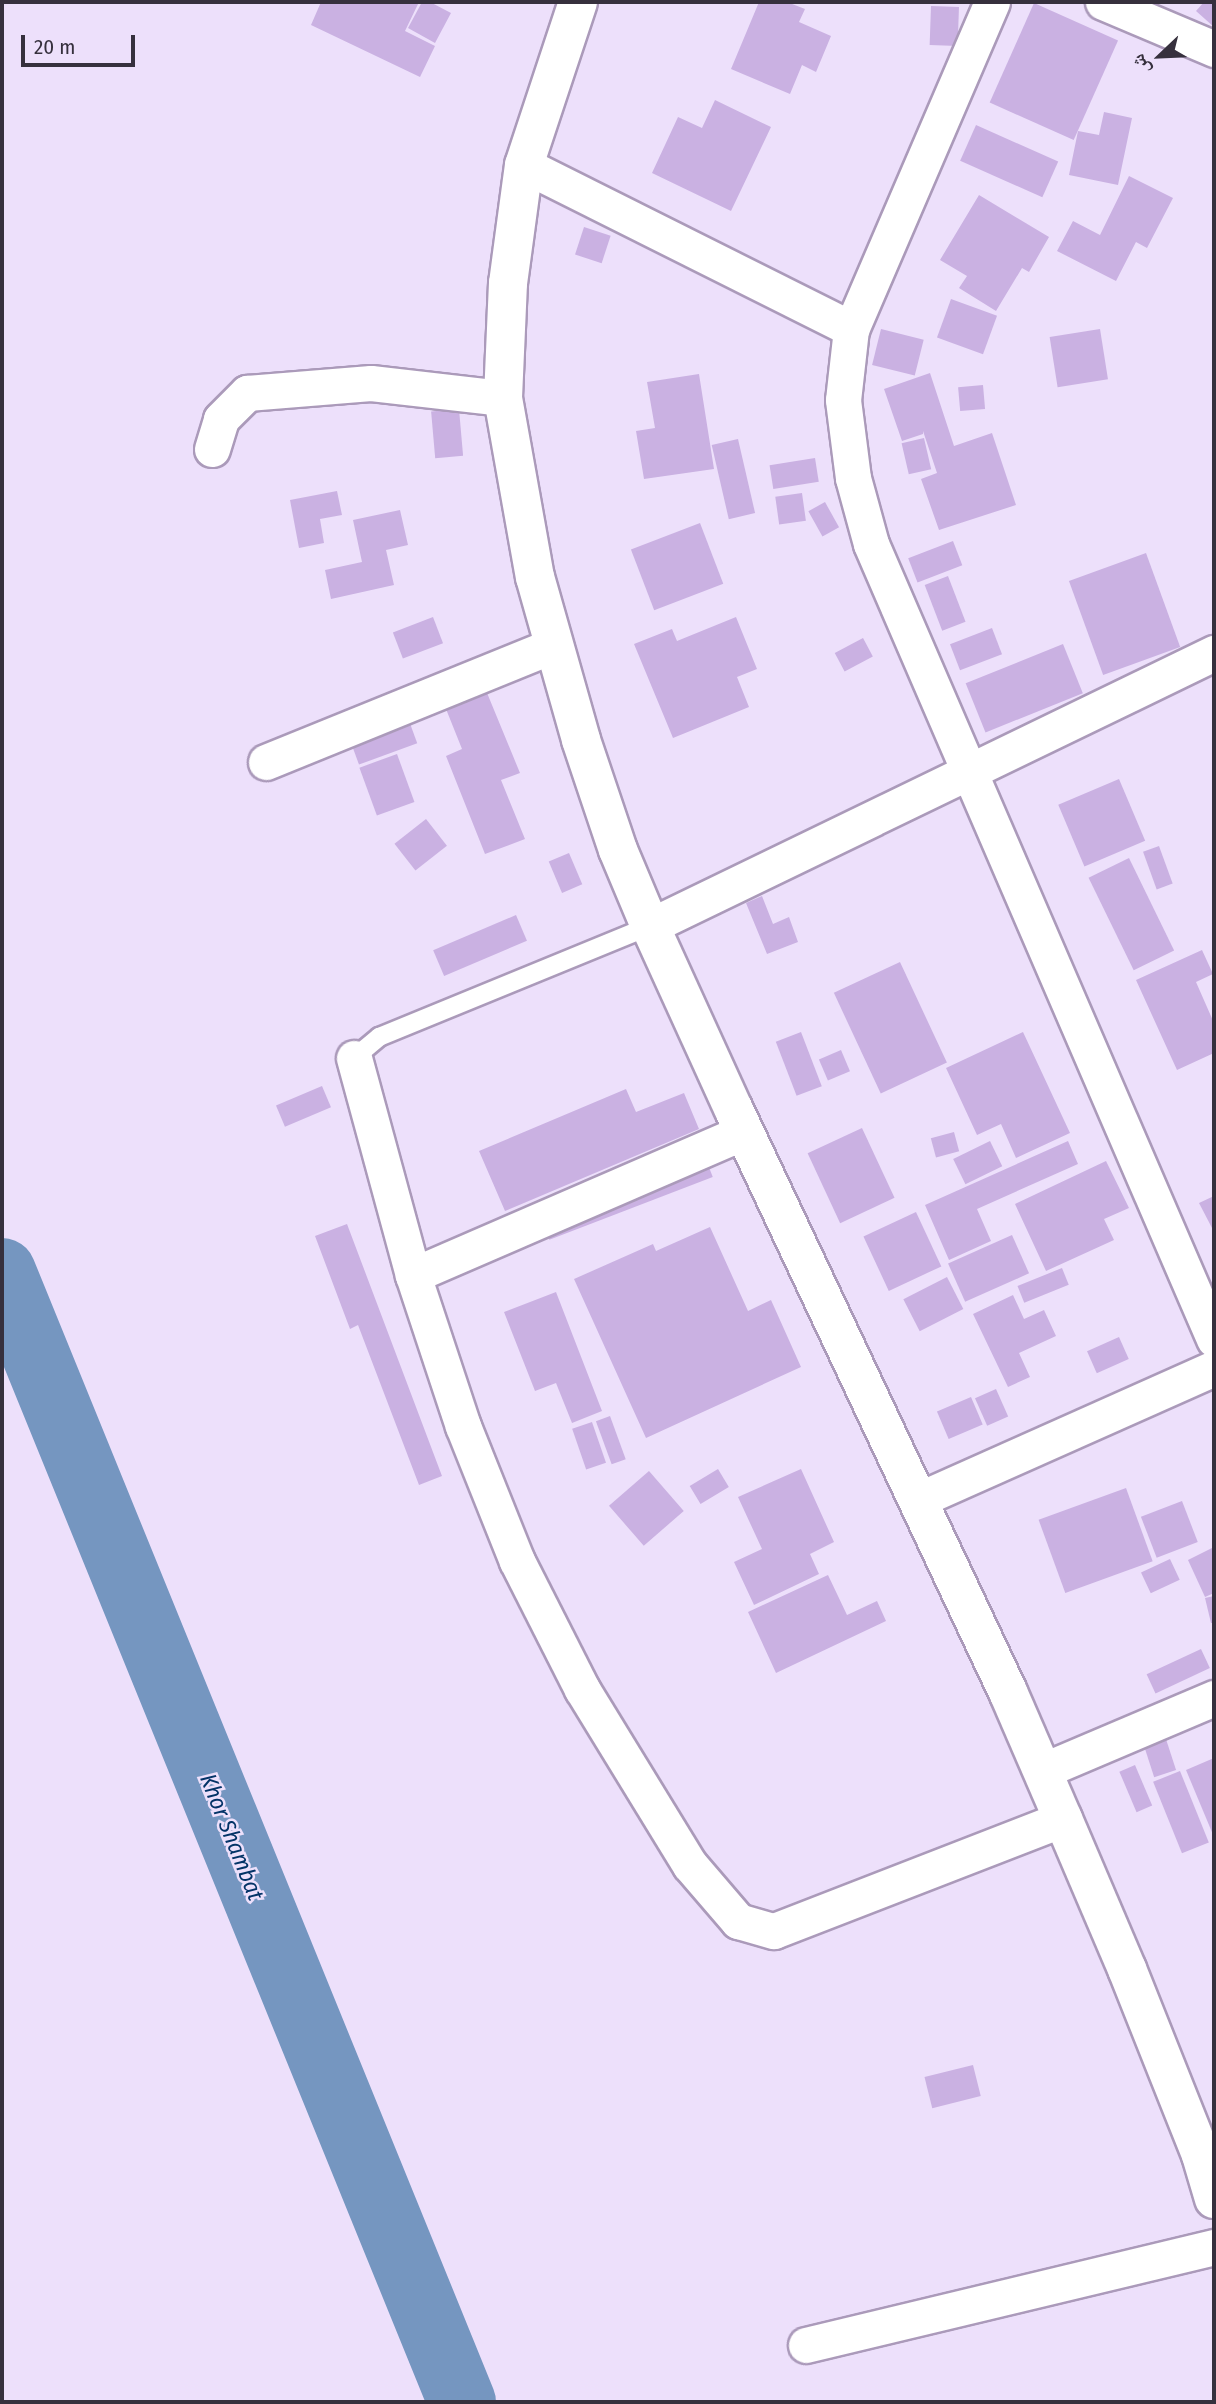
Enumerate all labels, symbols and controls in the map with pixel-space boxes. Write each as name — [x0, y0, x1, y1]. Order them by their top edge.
scale bar — [24, 21, 138, 65]
north arrow — [1125, 21, 1195, 91]
text: 20 m — [34, 34, 75, 60]
text: ش — [1126, 51, 1155, 78]
water label: Khor Shambat — [194, 1770, 270, 1904]

